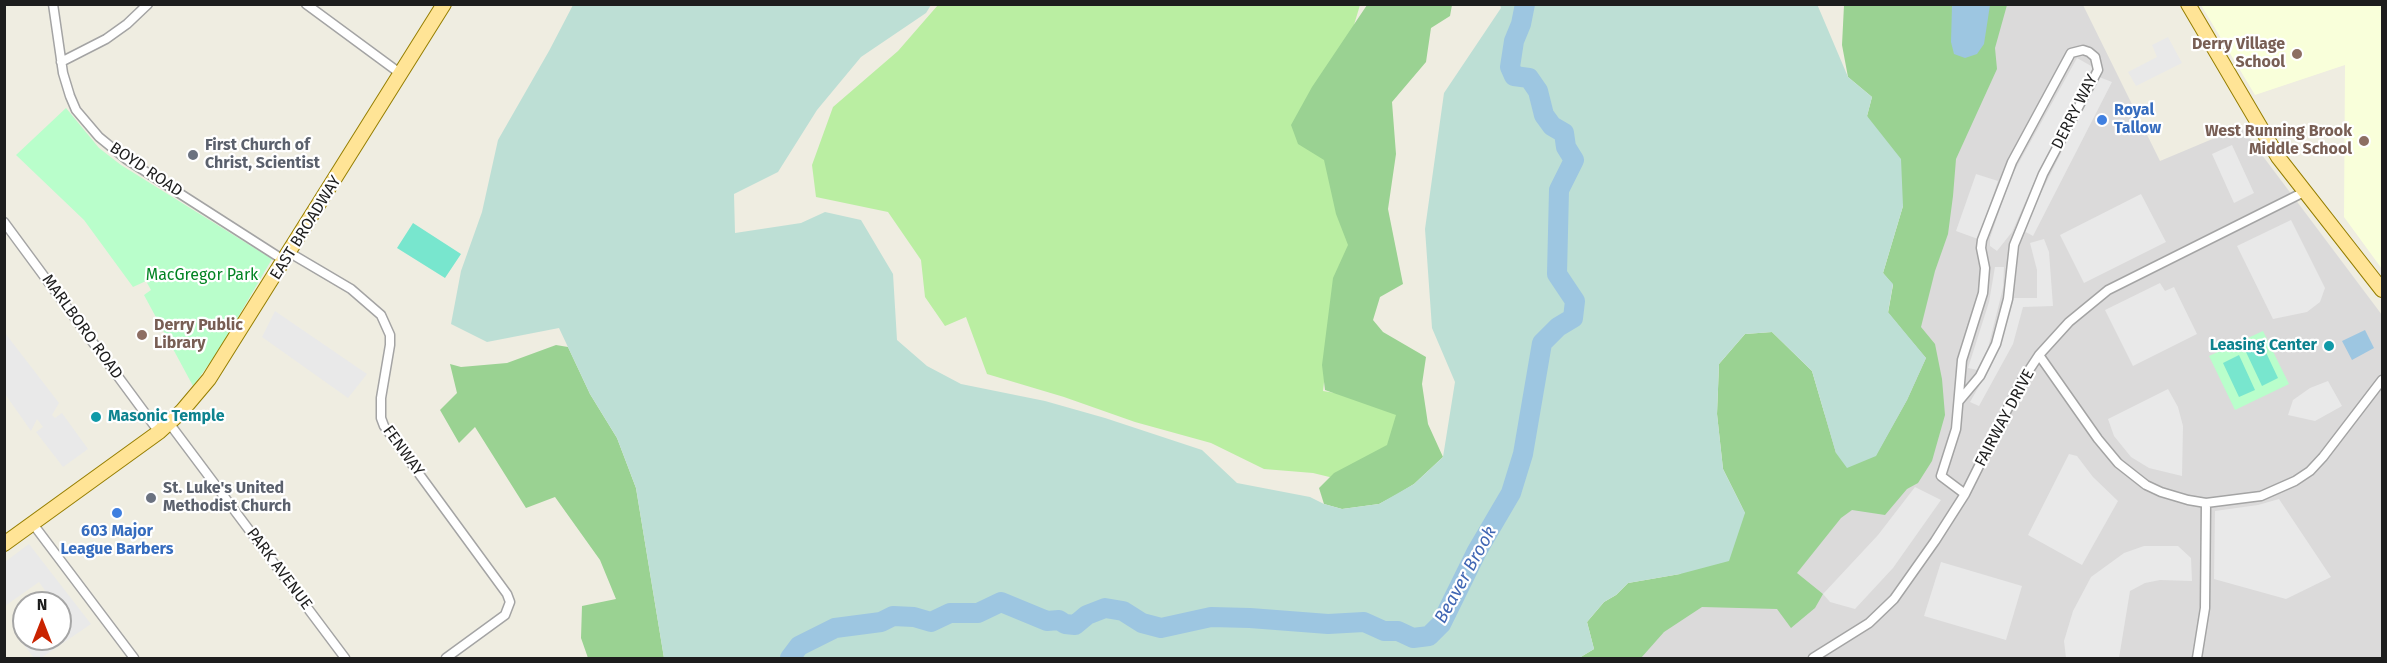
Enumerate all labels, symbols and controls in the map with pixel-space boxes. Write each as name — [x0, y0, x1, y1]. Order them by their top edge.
place label: Derry Village School — [2192, 35, 2285, 73]
marker: Derry Village School — [2290, 47, 2304, 61]
street label: DERRY WAY — [2048, 71, 2102, 153]
place label: Royal Tallow — [2114, 101, 2161, 139]
marker: Royal Tallow — [2095, 113, 2109, 127]
place label: West Running Brook Middle School — [2205, 122, 2352, 160]
marker: West Running Brook Middle School — [2357, 134, 2371, 148]
place label: First Church of Christ, Scientist — [205, 136, 320, 174]
street label: BOYD ROAD — [106, 139, 186, 201]
marker: First Church of Christ, Scientist — [186, 148, 200, 162]
street label: EAST BROADWAY — [266, 173, 346, 283]
park label: MacGregor Park — [146, 266, 258, 286]
street label: MARLBORO ROAD — [38, 271, 126, 383]
place label: Derry Public Library — [154, 316, 243, 354]
marker: Derry Public Library — [135, 328, 149, 342]
place label: Leasing Center — [2210, 336, 2317, 356]
marker: Leasing Center — [2322, 339, 2336, 353]
street label: FAIRWAY DRIVE — [1971, 366, 2039, 470]
place label: Masonic Temple — [108, 407, 225, 427]
marker: Masonic Temple — [89, 410, 103, 424]
street label: FENWAY — [378, 422, 428, 480]
place label: St. Luke's United Methodist Church — [163, 479, 291, 517]
marker: St. Luke's United Methodist Church — [144, 491, 158, 505]
marker: 603 Major League Barbers — [110, 506, 124, 520]
place label: 603 Major League Barbers — [61, 522, 173, 560]
water label: Beaver Brook — [1431, 523, 1501, 627]
street label: PARK AVENUE — [242, 524, 316, 614]
north arrow — [12, 591, 72, 651]
text: N — [37, 595, 47, 614]

